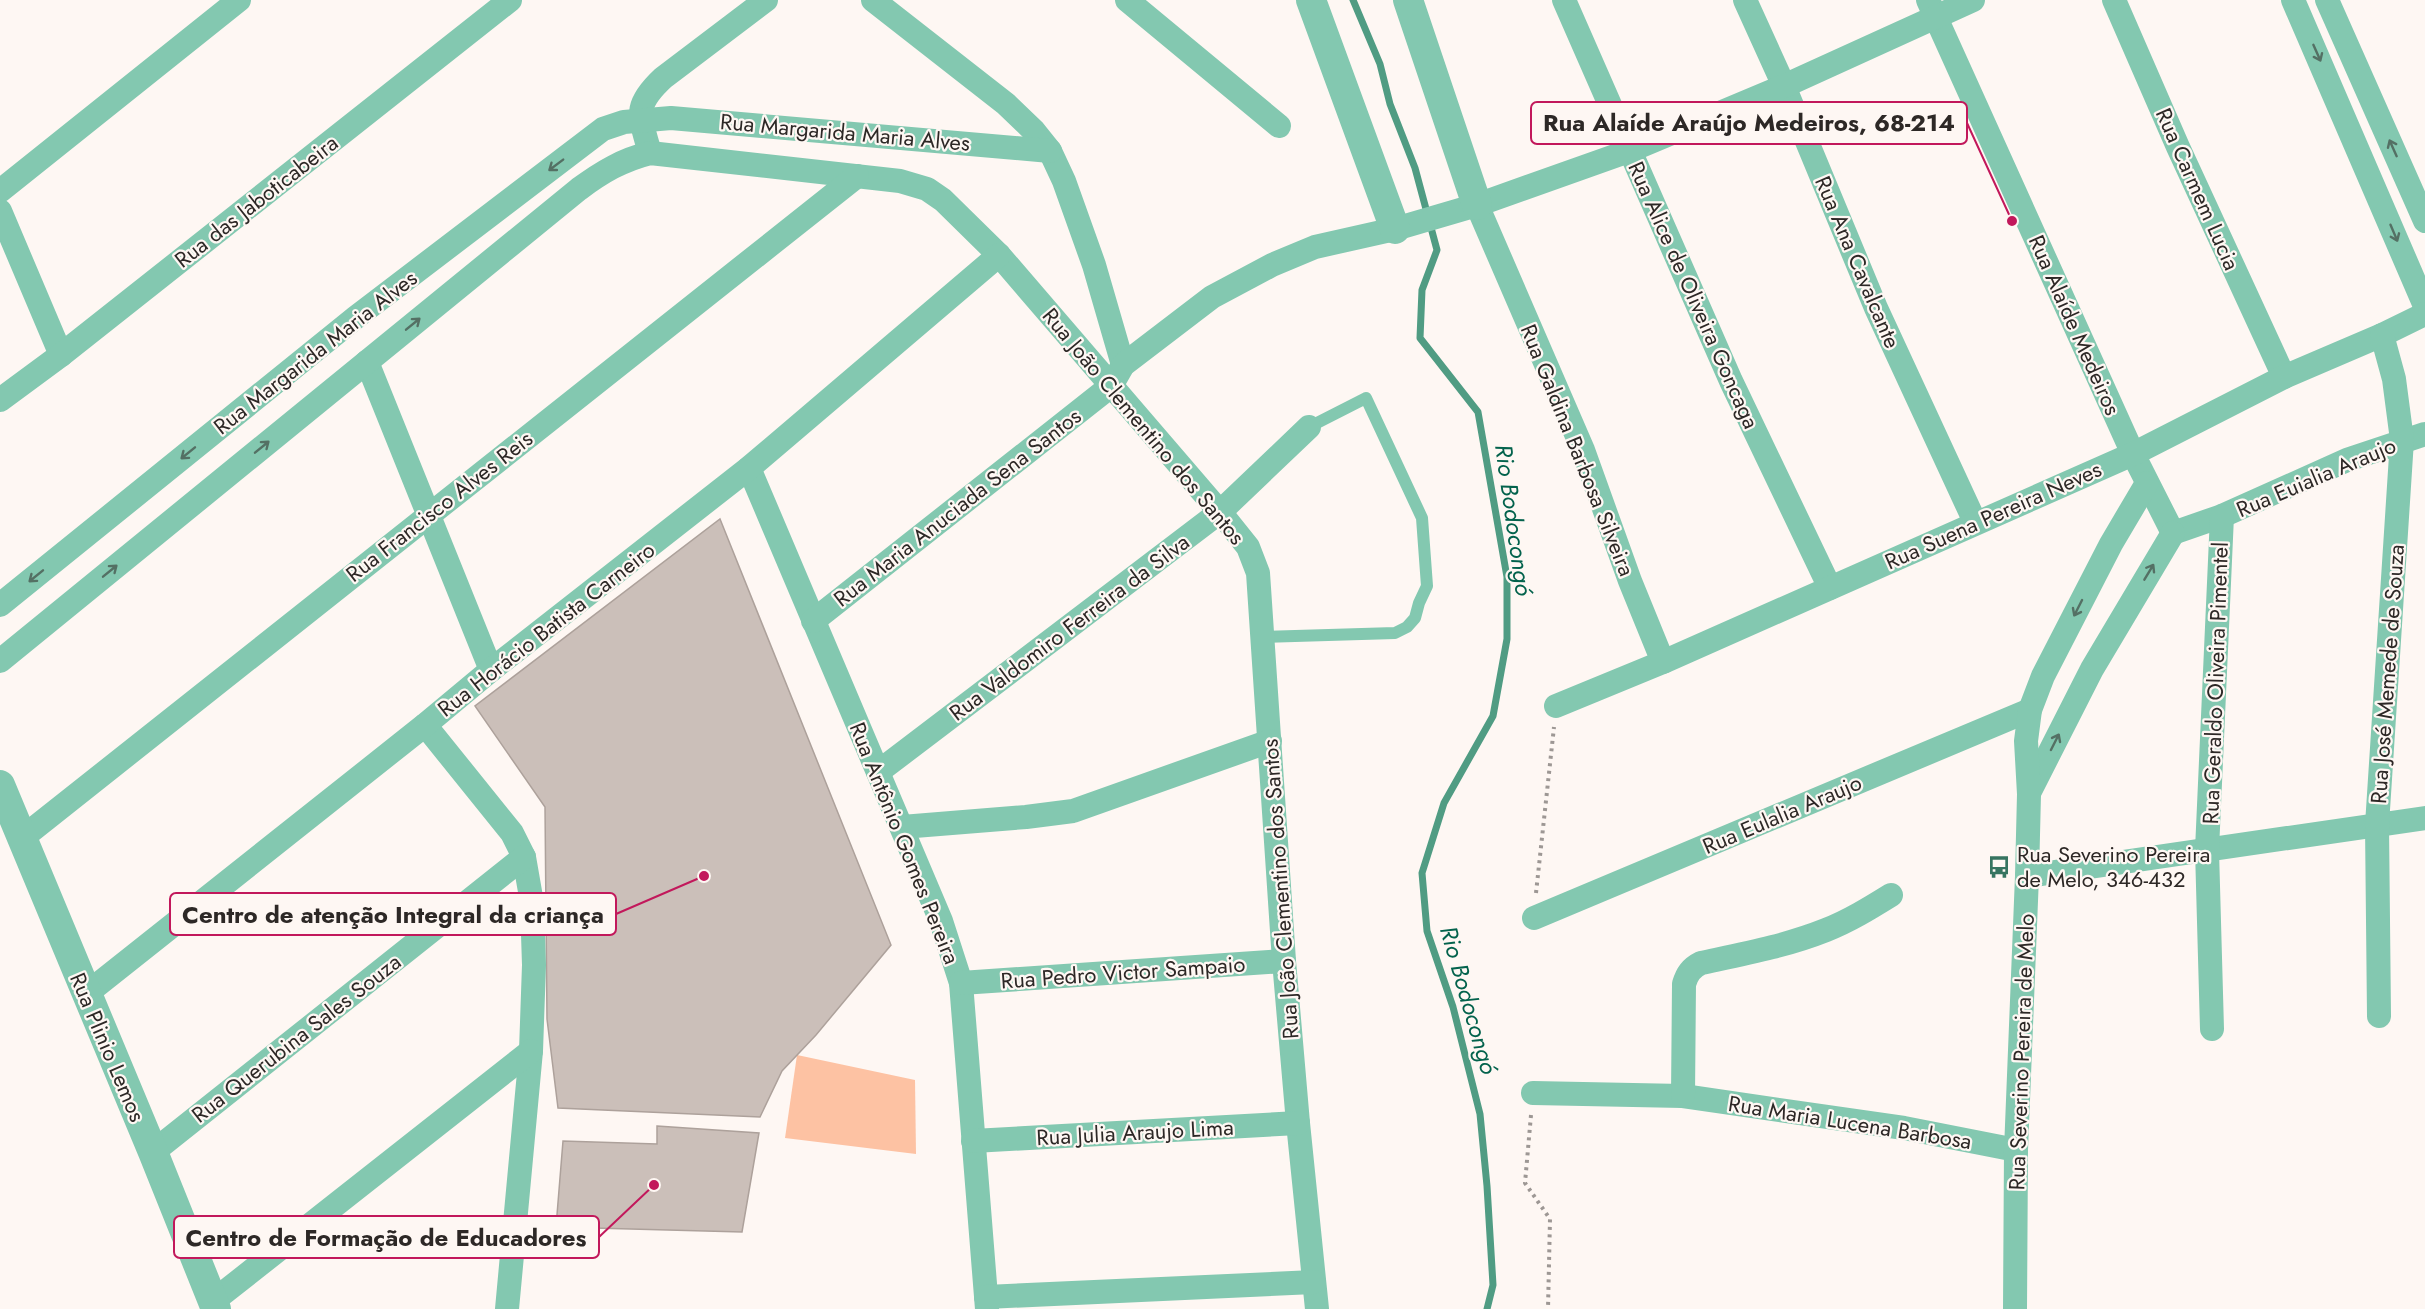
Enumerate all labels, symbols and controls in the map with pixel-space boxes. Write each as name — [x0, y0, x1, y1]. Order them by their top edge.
one-way arrow — [2312, 44, 2323, 62]
callout: Rua Alaíde Araújo Medeiros, 68-214 — [1531, 102, 1967, 144]
street label: Rua Carmem Lucia — [2148, 103, 2248, 275]
street label: Rua Margarida Maria Alves — [719, 105, 971, 159]
text: Rua Alaíde Araújo Medeiros, 68-214 — [1543, 105, 1955, 140]
street label: Rua das Jaboticabeira — [167, 127, 345, 275]
one-way arrow — [2387, 139, 2398, 157]
street label: Rua Alice de Oliveira Goncaga — [1621, 156, 1767, 434]
one-way arrow — [549, 158, 565, 171]
street label: Rua Ana Cavalcante — [1807, 171, 1909, 353]
one-way arrow — [2389, 223, 2400, 241]
street label: Rua Alaíde Medeiros — [2021, 230, 2129, 420]
street label: Rua Margarida Maria Alves — [206, 262, 424, 442]
street label: Rua João Clementino dos Santos — [1035, 301, 1253, 552]
one-way arrow — [405, 318, 421, 331]
street label: Rua Galdina Barbosa Silveira — [1513, 319, 1643, 581]
street label: Rua Maria Anuciada Sena Santos — [826, 400, 1088, 614]
street label: Rua Francisco Alves Reis — [339, 423, 539, 589]
street label: Rua Euialia Araujo — [2231, 429, 2401, 525]
one-way arrow — [253, 441, 269, 454]
water label: Rio Bodocongó — [1486, 442, 1542, 598]
one-way arrow — [180, 447, 196, 460]
street label: Rua Suena Pereira Neves — [1880, 453, 2107, 577]
street label: Rua Valdomiro Ferreira da Silva — [942, 526, 1196, 728]
street label: Rua Horácio Batista Carneiro — [431, 534, 661, 724]
street label: Rua Geraldo Oliveira Pimentel — [2194, 541, 2236, 825]
street label: Rua José Memede de Souza — [2362, 543, 2412, 805]
one-way arrow — [102, 564, 118, 577]
one-way arrow — [2144, 564, 2156, 581]
one-way arrow — [29, 569, 45, 582]
one-way arrow — [2072, 598, 2083, 616]
street label: Rua Antônio Gomes Pereira — [842, 717, 968, 969]
one-way arrow — [2049, 734, 2061, 751]
street label: Rua João Clementino dos Santos — [1254, 738, 1306, 1040]
street label: Rua Eulalia Araujo — [1697, 766, 1867, 862]
place label: Rua Severino Pereira de Melo, 346-432 — [2017, 838, 2210, 895]
bus stop icon: Rua Severino Pereira de Melo, 346-432 — [1986, 854, 2012, 880]
callout: Centro de atenção Integral da criança — [170, 893, 616, 935]
text: Centro de atenção Integral da criança — [182, 897, 604, 932]
street label: Rua Severino Pereira de Melo — [2000, 913, 2042, 1191]
water label: Rio Bodocongó — [1431, 922, 1507, 1079]
street label: Rua Querubina Sales Souza — [184, 946, 408, 1130]
street label: Rua Pedro Victor Sampaio — [1000, 947, 1246, 997]
street label: Rua Plinio Lemos — [62, 968, 154, 1127]
street label: Rua Maria Lucena Barbosa — [1726, 1087, 1974, 1157]
street label: Rua Julia Araujo Lima — [1036, 1111, 1234, 1153]
callout: Centro de Formação de Educadores — [174, 1216, 599, 1258]
text: Centro de Formação de Educadores — [186, 1220, 586, 1255]

